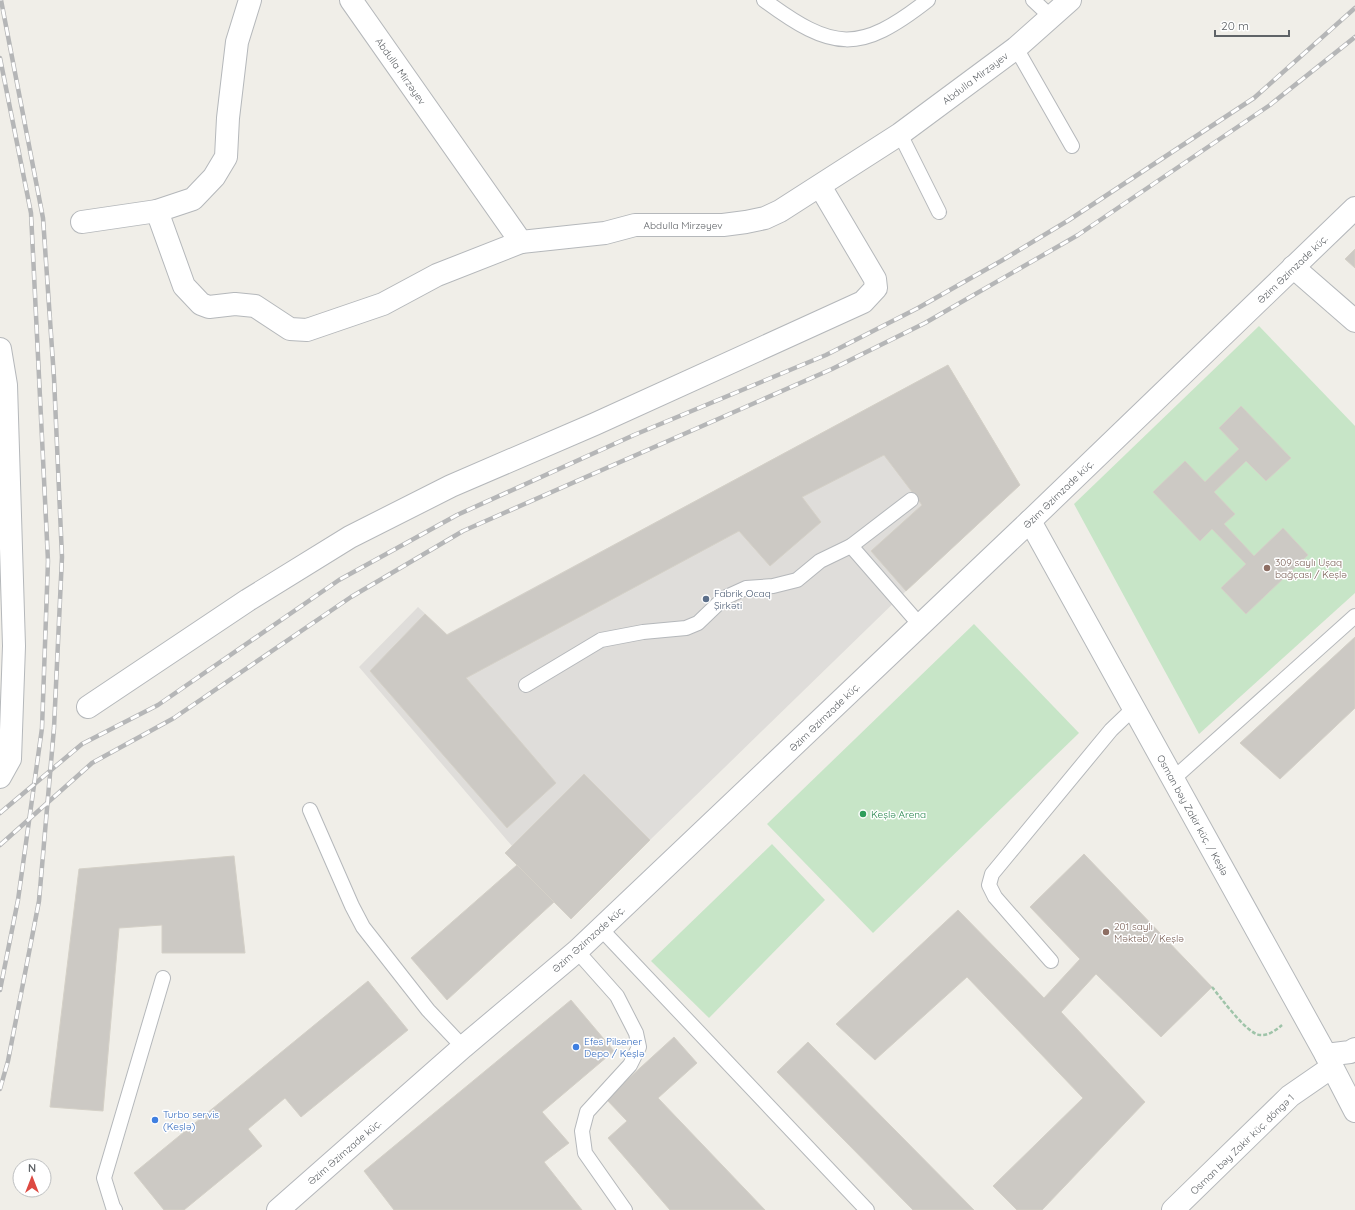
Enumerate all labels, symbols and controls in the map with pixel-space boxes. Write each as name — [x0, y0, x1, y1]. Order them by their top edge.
scale bar — [1215, 12, 1289, 38]
text: 20 m — [1221, 18, 1249, 33]
street label: Abdulla Mirzəyev — [373, 35, 429, 107]
street label: Abdulla Mirzəyev — [940, 49, 1011, 107]
street label: Abdulla Mirzəyev — [643, 219, 723, 232]
street label: Əzim Əzimzade küç. — [1254, 232, 1331, 306]
street label: Əzim Əzimzade küç. — [1020, 457, 1097, 531]
place label: 309 saylı Uşaq bağçası / Keşlə — [1275, 556, 1347, 581]
marker: 309 saylı Uşaq bağçası / Keşlə — [1262, 563, 1272, 573]
place label: Fabrik Ocaq Şirkəti — [714, 587, 771, 612]
marker: Fabrik Ocaq Şirkəti — [701, 594, 711, 604]
street label: Əzim Əzimzade küç. — [786, 680, 863, 754]
street label: Osman bəy Zakir küç. / Keşlə — [1154, 753, 1231, 878]
place label: Keşlə Arena — [871, 808, 926, 821]
marker: Keşlə Arena — [858, 809, 868, 819]
street label: Əzim Əzimzade küç. — [549, 903, 627, 975]
place label: 201 saylı Məktəb / Keşlə — [1114, 920, 1184, 945]
marker: 201 saylı Məktəb / Keşlə — [1101, 927, 1111, 937]
place label: Efes Pilsener Depo / Keşlə — [584, 1035, 645, 1060]
marker: Efes Pilsener Depo / Keşlə — [571, 1042, 581, 1052]
street label: Osman bəy Zakir küç. döngə 1 — [1188, 1091, 1297, 1198]
place label: Turbo servis (Keşlə) — [163, 1108, 219, 1133]
marker: Turbo servis (Keşlə) — [150, 1115, 160, 1125]
street label: Əzim Əzimzade küç. — [305, 1117, 384, 1188]
north arrow — [12, 1158, 52, 1198]
text: N — [28, 1161, 36, 1175]

